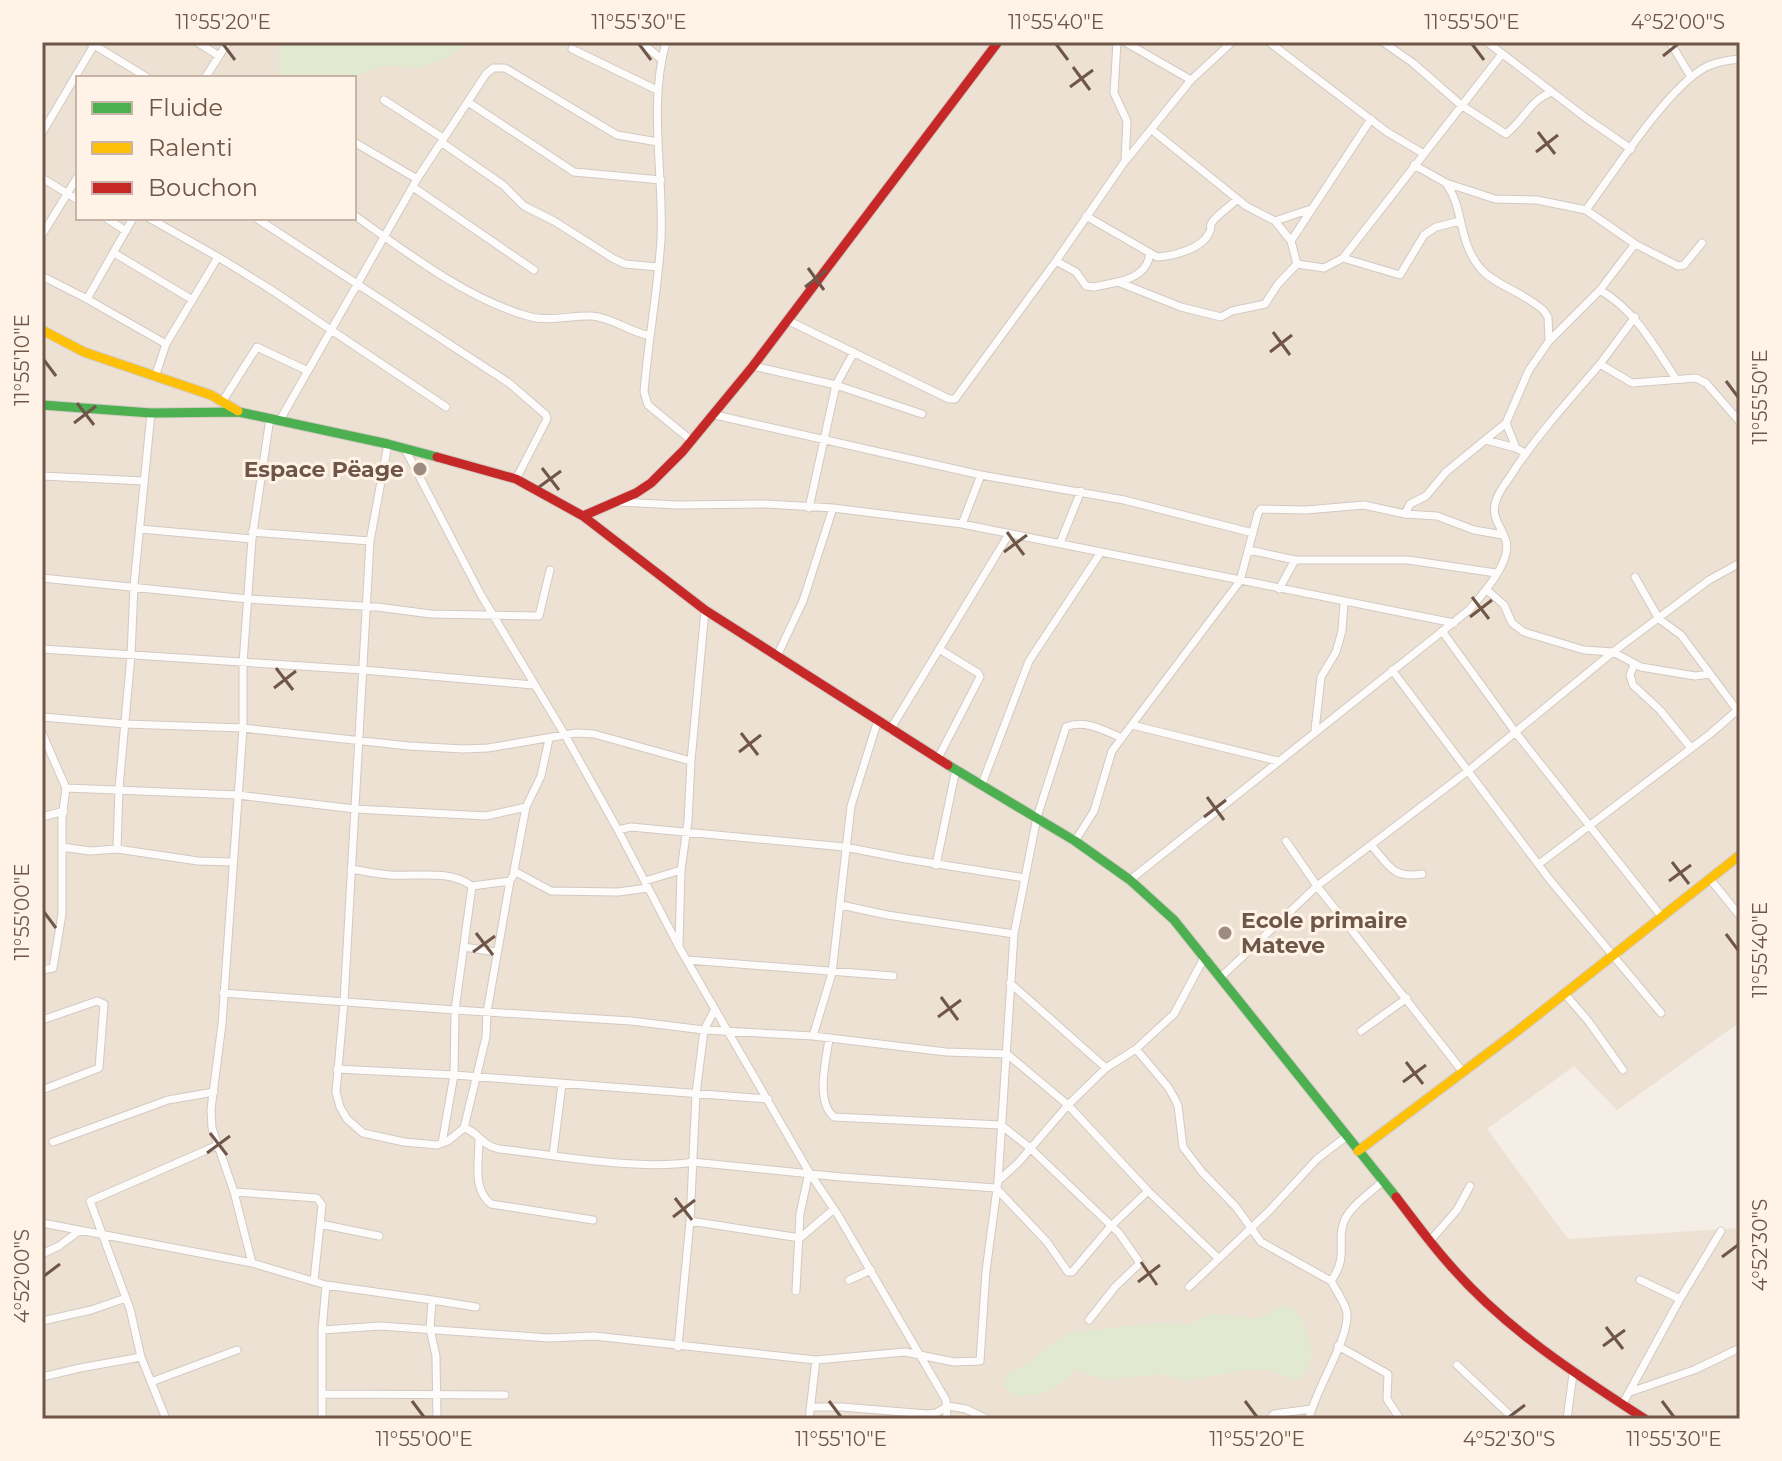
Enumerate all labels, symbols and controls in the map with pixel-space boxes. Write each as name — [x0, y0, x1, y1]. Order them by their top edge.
text: 11°55'20"E — [175, 10, 271, 34]
text: 11°55'30"E — [591, 10, 687, 34]
text: 11°55'40"E — [1008, 10, 1104, 34]
text: 11°55'50"E — [1424, 10, 1520, 34]
text: 4°52'00"S — [1631, 10, 1725, 34]
legend — [76, 76, 356, 220]
text: Fluide — [148, 93, 223, 122]
text: Ralenti — [148, 133, 233, 162]
text: Bouchon — [148, 173, 258, 202]
text: 11°55'10"E — [10, 314, 34, 406]
text: 11°55'50"E — [1748, 349, 1772, 445]
place label: Espace Pëage — [244, 456, 404, 483]
marker: Espace Pëage — [411, 460, 429, 478]
text: 11°55'00"E — [10, 863, 34, 961]
text: 11°55'40"E — [1748, 902, 1772, 998]
place label: Ecole primaire Mateve — [1241, 907, 1407, 959]
marker: Ecole primaire Mateve — [1216, 924, 1234, 942]
text: 4°52'30"S — [1748, 1199, 1772, 1291]
text: 4°52'00"S — [10, 1229, 34, 1323]
text: 11°55'00"E — [375, 1427, 473, 1451]
text: 11°55'10"E — [795, 1427, 887, 1451]
text: 11°55'20"E — [1209, 1427, 1305, 1451]
text: 4°52'30"S — [1463, 1427, 1555, 1451]
text: 11°55'30"E — [1626, 1427, 1722, 1451]

